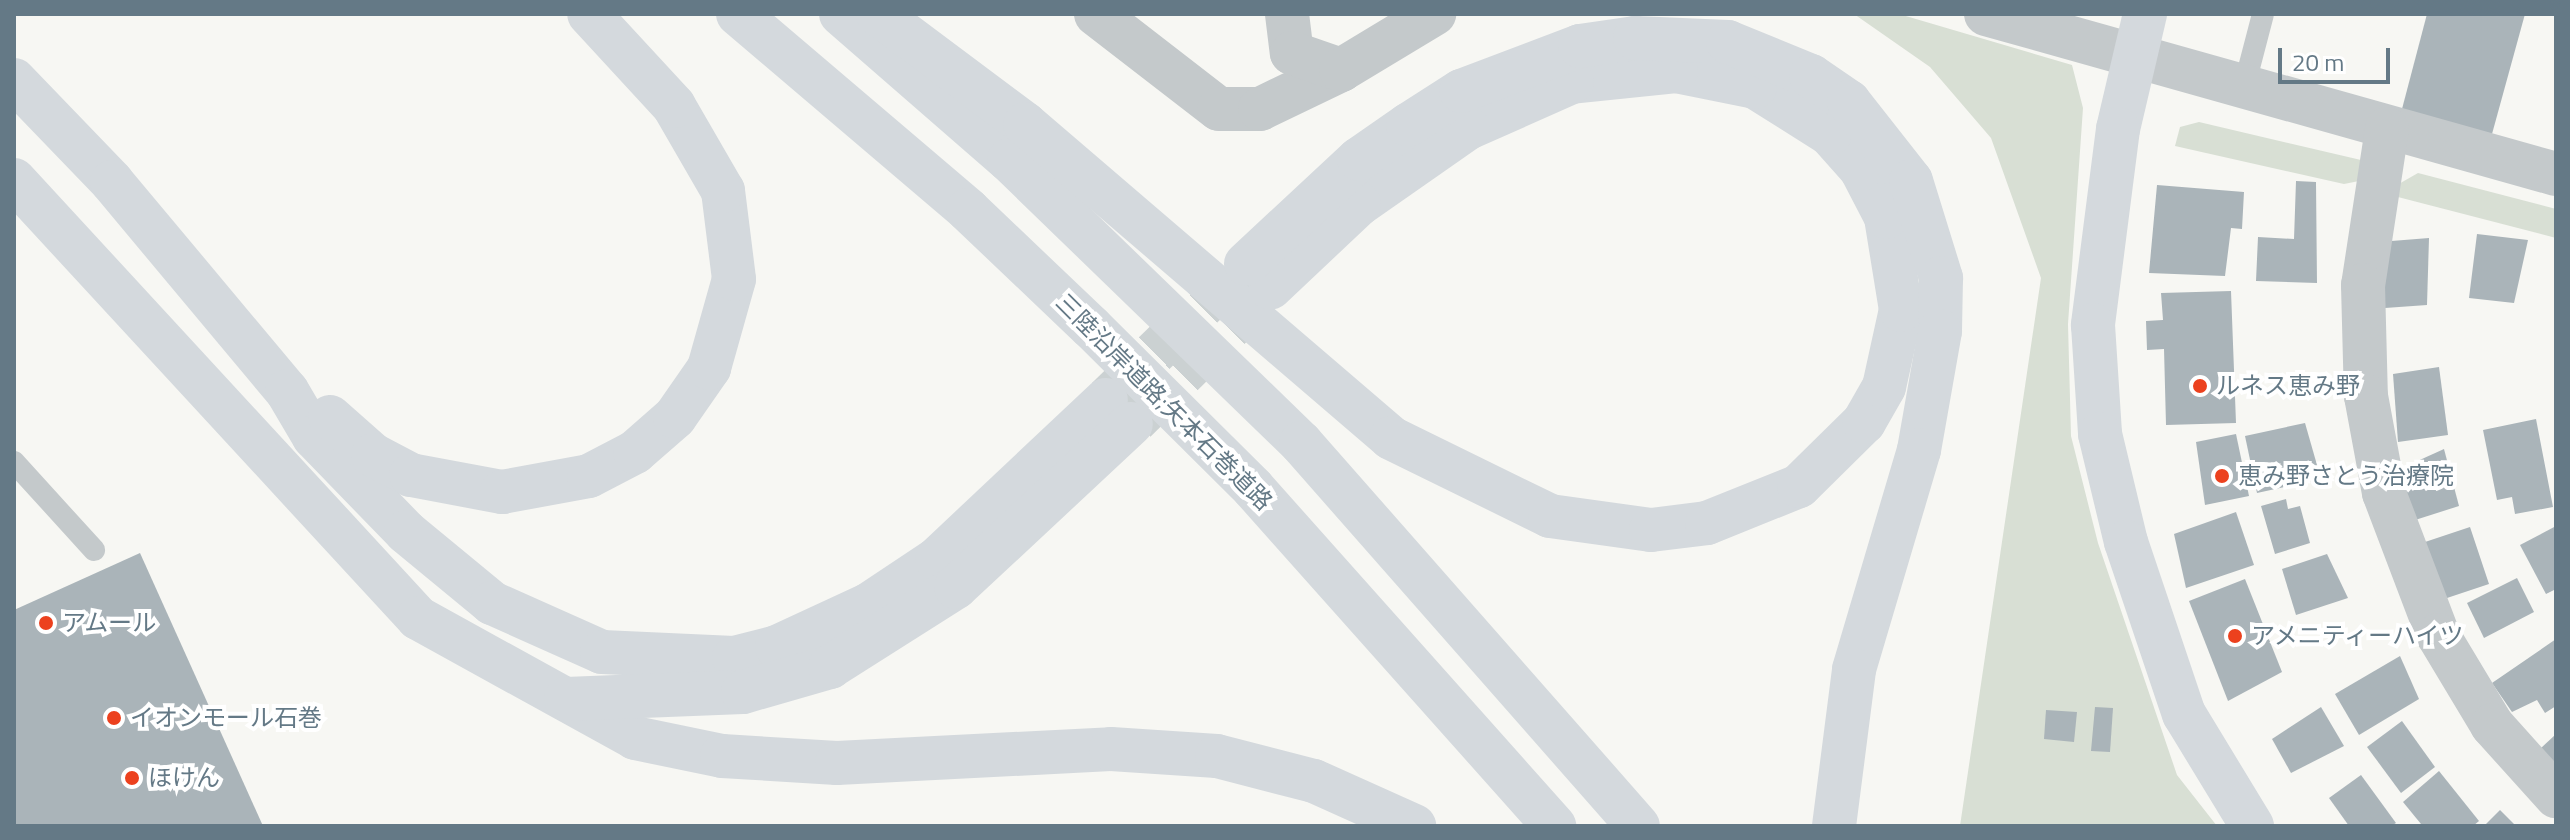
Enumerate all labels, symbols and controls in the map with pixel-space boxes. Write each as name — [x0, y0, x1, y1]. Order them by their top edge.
scale bar — [2282, 32, 2394, 82]
text: 20 m — [2292, 44, 2344, 80]
street label: 三陸沿岸道路;矢本石巻道路 — [1050, 288, 1278, 516]
place label: ルネス恵み野 — [2216, 372, 2360, 400]
marker: ルネス恵み野 — [2191, 377, 2209, 395]
place label: 恵み野さとう治療院 — [2238, 462, 2454, 490]
marker: 恵み野さとう治療院 — [2213, 467, 2231, 485]
place label: アムール — [62, 609, 158, 637]
marker: アムール — [37, 614, 55, 632]
place label: アメニティーハイツ — [2251, 622, 2467, 650]
marker: アメニティーハイツ — [2226, 627, 2244, 645]
place label: イオンモール石巻 — [130, 704, 322, 732]
marker: イオンモール石巻 — [105, 709, 123, 727]
place label: ほけん — [148, 764, 220, 792]
marker: ほけん — [123, 769, 141, 787]

